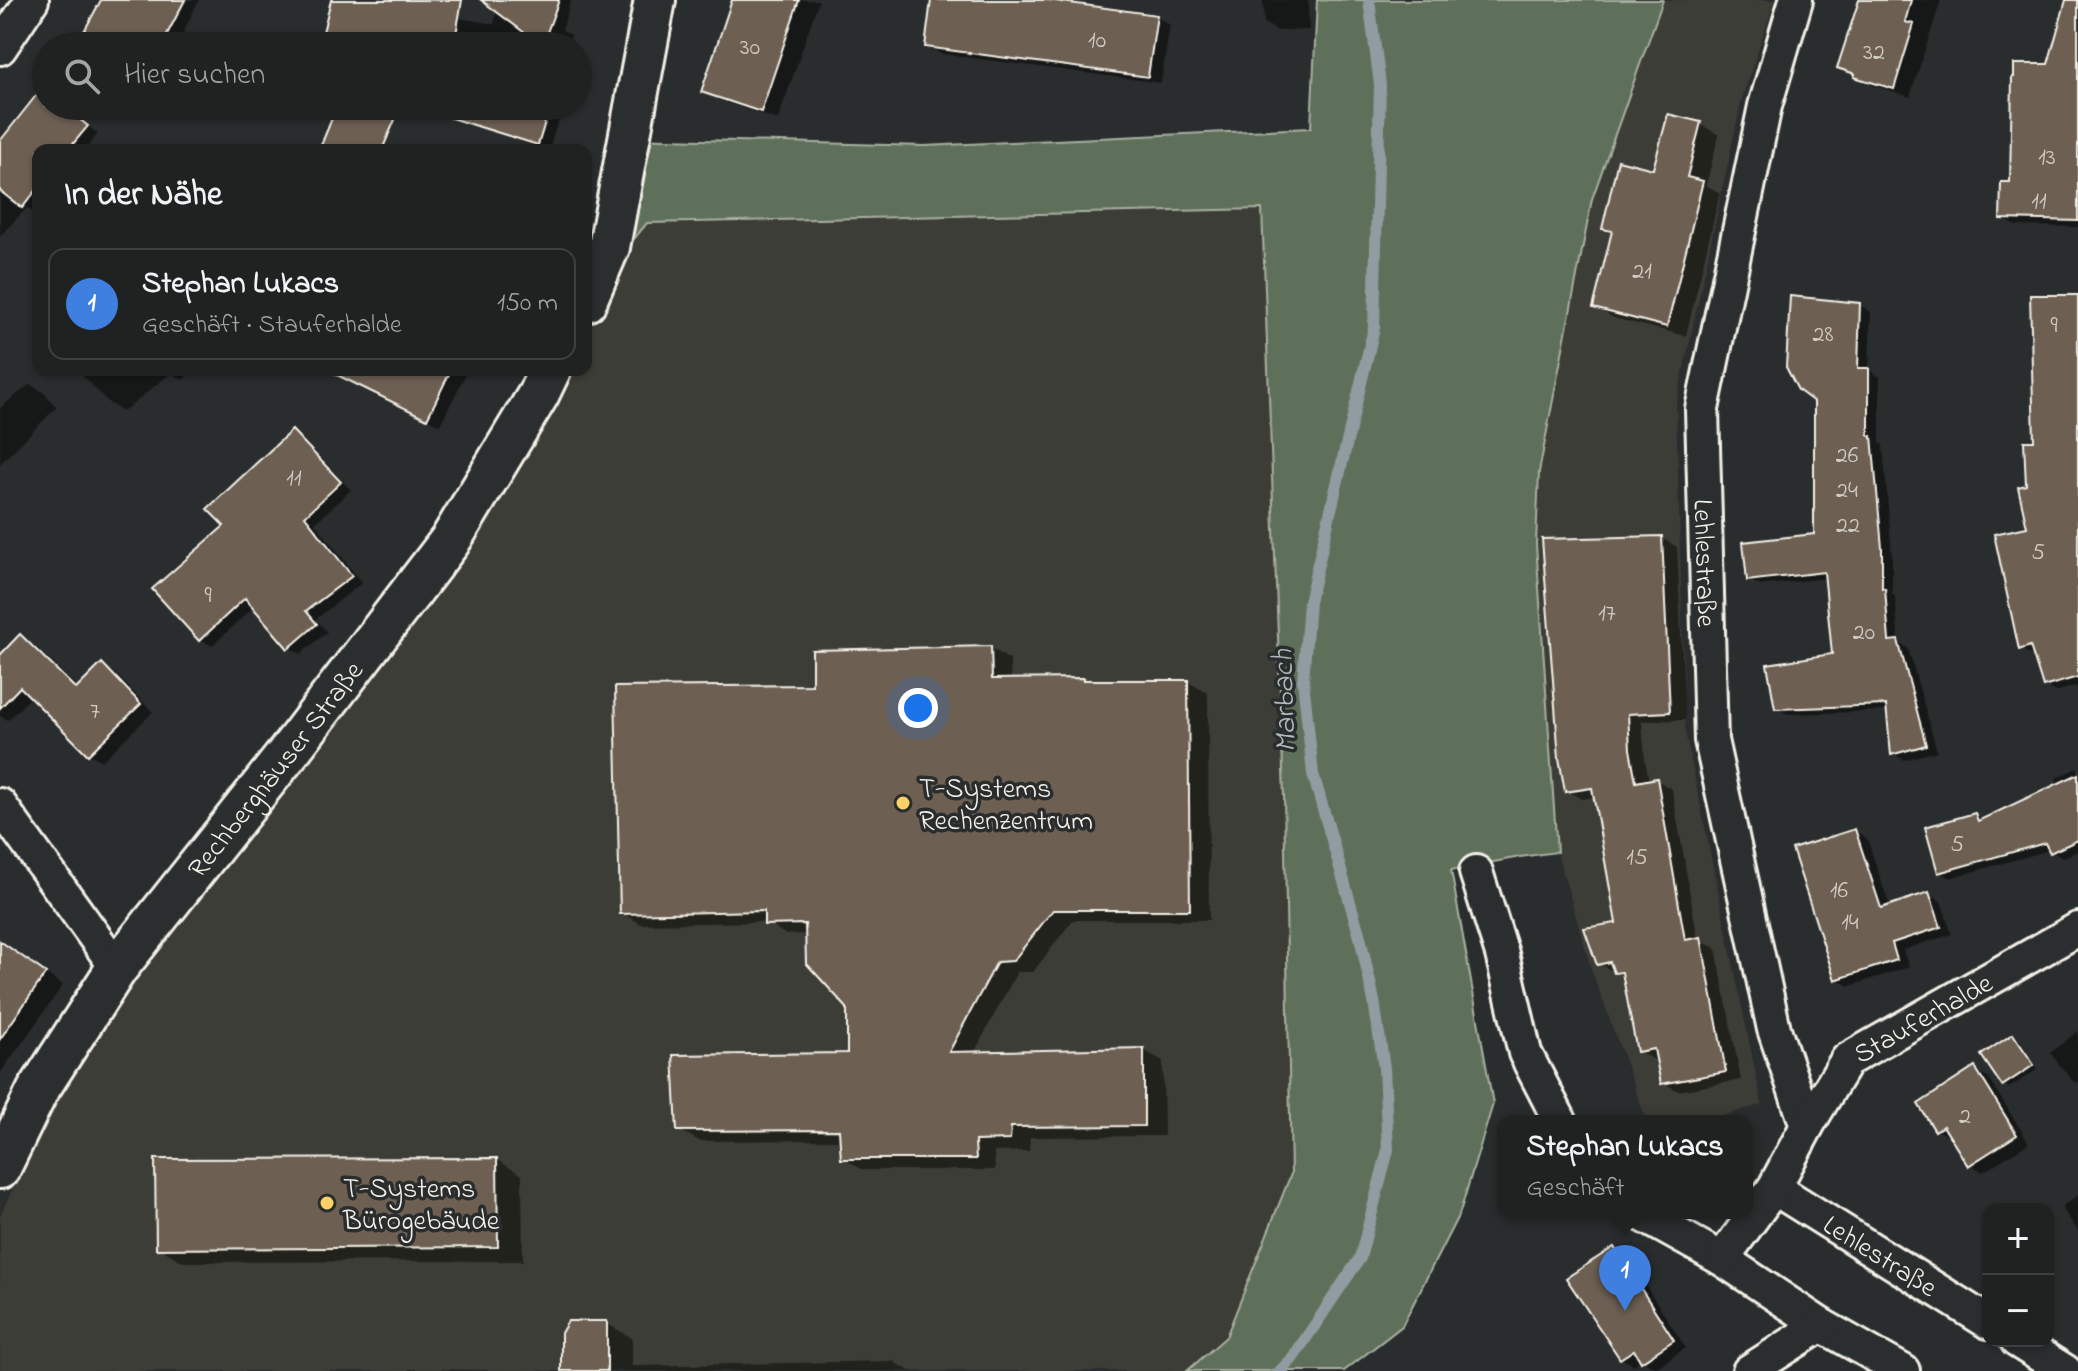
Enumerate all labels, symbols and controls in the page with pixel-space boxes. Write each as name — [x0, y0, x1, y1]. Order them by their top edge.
house number: 10 — [1088, 24, 1106, 59]
house number: 30 — [740, 31, 760, 66]
search box — [32, 32, 592, 120]
house number: 32 — [1863, 36, 1885, 71]
icon: search — [60, 54, 104, 98]
text: Hier suchen — [124, 54, 265, 98]
house number: 13 — [2038, 141, 2056, 176]
text: In der Nähe — [64, 171, 222, 221]
house number: 11 — [2031, 185, 2047, 220]
house number: 21 — [1632, 255, 1652, 290]
text: Stephan Lukacs — [142, 263, 339, 307]
text: 1 — [88, 285, 96, 323]
text: 150 m — [497, 285, 558, 323]
text: Geschäft · Stauferhalde — [142, 307, 402, 345]
house number: 9 — [2050, 309, 2058, 344]
house number: 28 — [1813, 318, 1833, 353]
house number: 26 — [1836, 439, 1859, 474]
house number: 11 — [286, 462, 302, 497]
house number: 24 — [1836, 474, 1858, 509]
street label: Lehlestraße — [1680, 498, 1725, 628]
house number: 22 — [1836, 509, 1860, 544]
house number: 5 — [2031, 536, 2045, 571]
house number: 9 — [204, 579, 212, 614]
house number: 17 — [1598, 597, 1616, 632]
house number: 20 — [1853, 616, 1875, 651]
water label: Marbach — [1262, 648, 1310, 753]
street label: Rechberghäuser Straße — [179, 653, 375, 888]
your location — [898, 688, 938, 728]
house number: 7 — [90, 695, 100, 730]
place label: T-Systems Rechenzentrum — [919, 770, 1093, 843]
marker: T-Systems Rechenzentrum — [894, 794, 912, 812]
house number: 5 — [1950, 828, 1964, 863]
house number: 15 — [1626, 841, 1648, 876]
house number: 16 — [1830, 874, 1849, 909]
house number: 14 — [1841, 906, 1859, 941]
street label: Stauferhalde — [1847, 964, 2002, 1076]
house number: 2 — [1959, 1100, 1971, 1135]
popup — [1497, 1115, 1753, 1219]
text: Stephan Lukacs — [1526, 1126, 1724, 1170]
place label: T-Systems Bürogebäude — [342, 1170, 500, 1243]
text: Geschäft — [1526, 1170, 1624, 1208]
marker: T-Systems Bürogebäude — [318, 1194, 336, 1212]
map controls — [1982, 1203, 2054, 1347]
button: + — [1982, 1203, 2054, 1275]
street label: Lehlestraße — [1814, 1206, 1945, 1309]
pin: 1 — [1599, 1245, 1651, 1311]
button: − — [1982, 1275, 2054, 1347]

